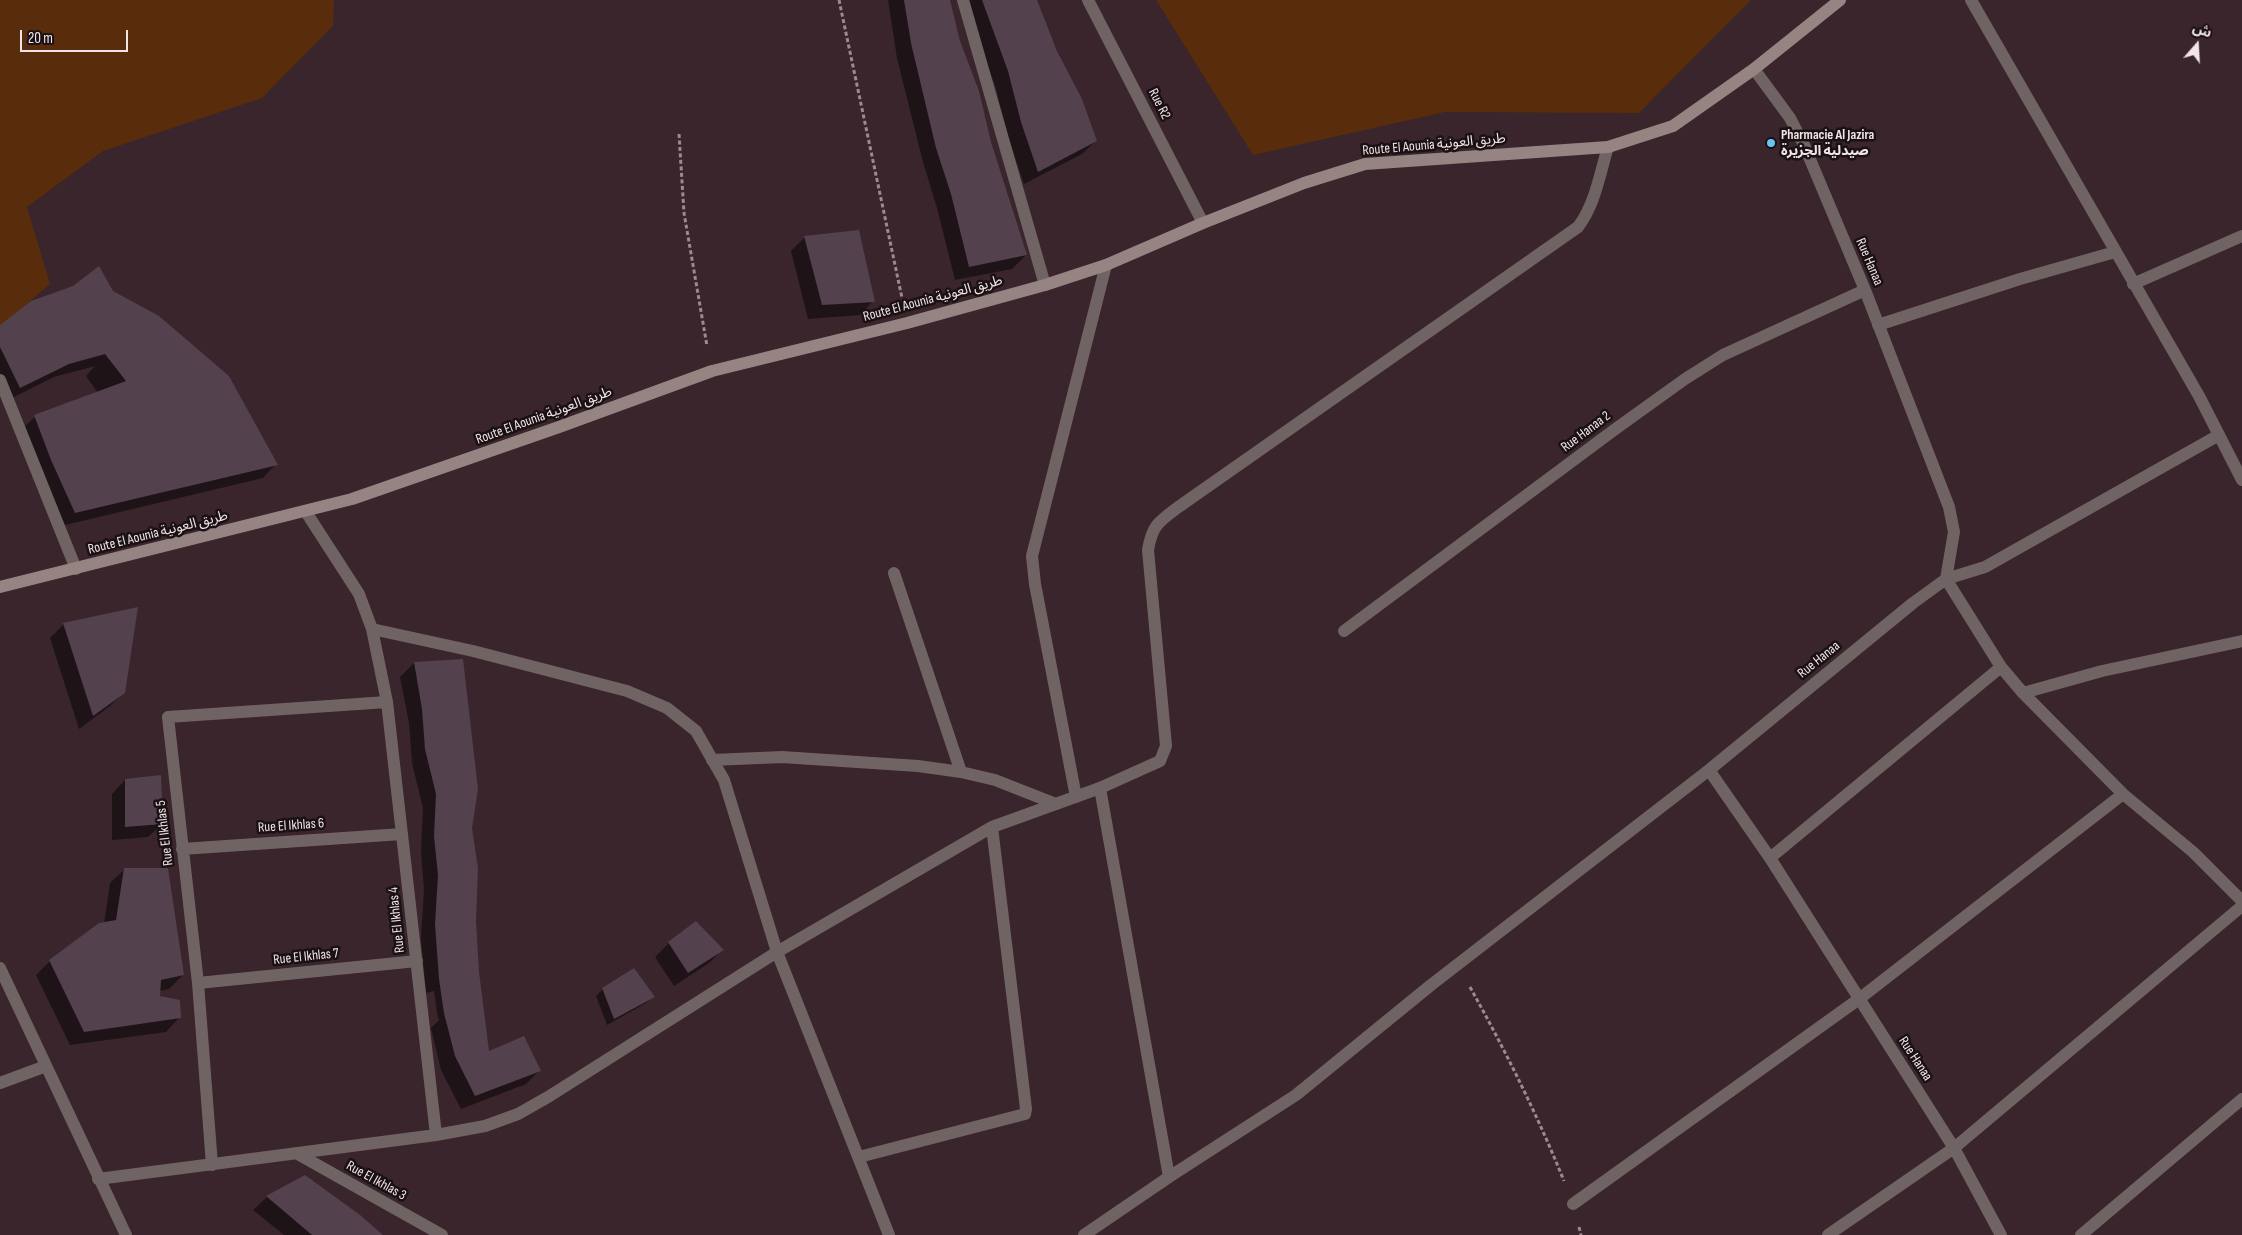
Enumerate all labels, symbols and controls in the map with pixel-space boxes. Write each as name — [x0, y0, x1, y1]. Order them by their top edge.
text: ش — [2190, 19, 2214, 42]
scale bar — [22, 20, 130, 52]
north arrow — [2172, 20, 2222, 70]
text: 20 m — [28, 29, 53, 48]
street label: Rue R2 — [1144, 86, 1174, 122]
place label: Pharmacie Al Jazira صيدلية الجزيرة — [1781, 127, 1874, 160]
street label: Route El Aounia طريق العونية — [1362, 130, 1506, 160]
marker: Pharmacie Al Jazira صيدلية الجزيرة — [1765, 137, 1777, 149]
street label: Rue Hanaa — [1852, 236, 1886, 288]
street label: Route El Aounia طريق العونية — [861, 272, 1005, 326]
street label: Route El Aounia طريق العونية — [474, 384, 614, 448]
street label: Rue Hanaa 2 — [1558, 408, 1614, 456]
street label: Route El Aounia طريق العونية — [86, 507, 230, 559]
street label: Rue Hanaa — [1794, 638, 1844, 682]
street label: Rue El Ikhlas 5 — [153, 799, 177, 867]
street label: Rue El Ikhlas 6 — [257, 815, 325, 837]
street label: Rue El Ikhlas 4 — [385, 886, 409, 954]
street label: Rue El Ikhlas 7 — [272, 945, 340, 969]
street label: Rue Hanaa — [1894, 1034, 1936, 1084]
street label: Rue El Ikhlas 3 — [343, 1158, 409, 1204]

